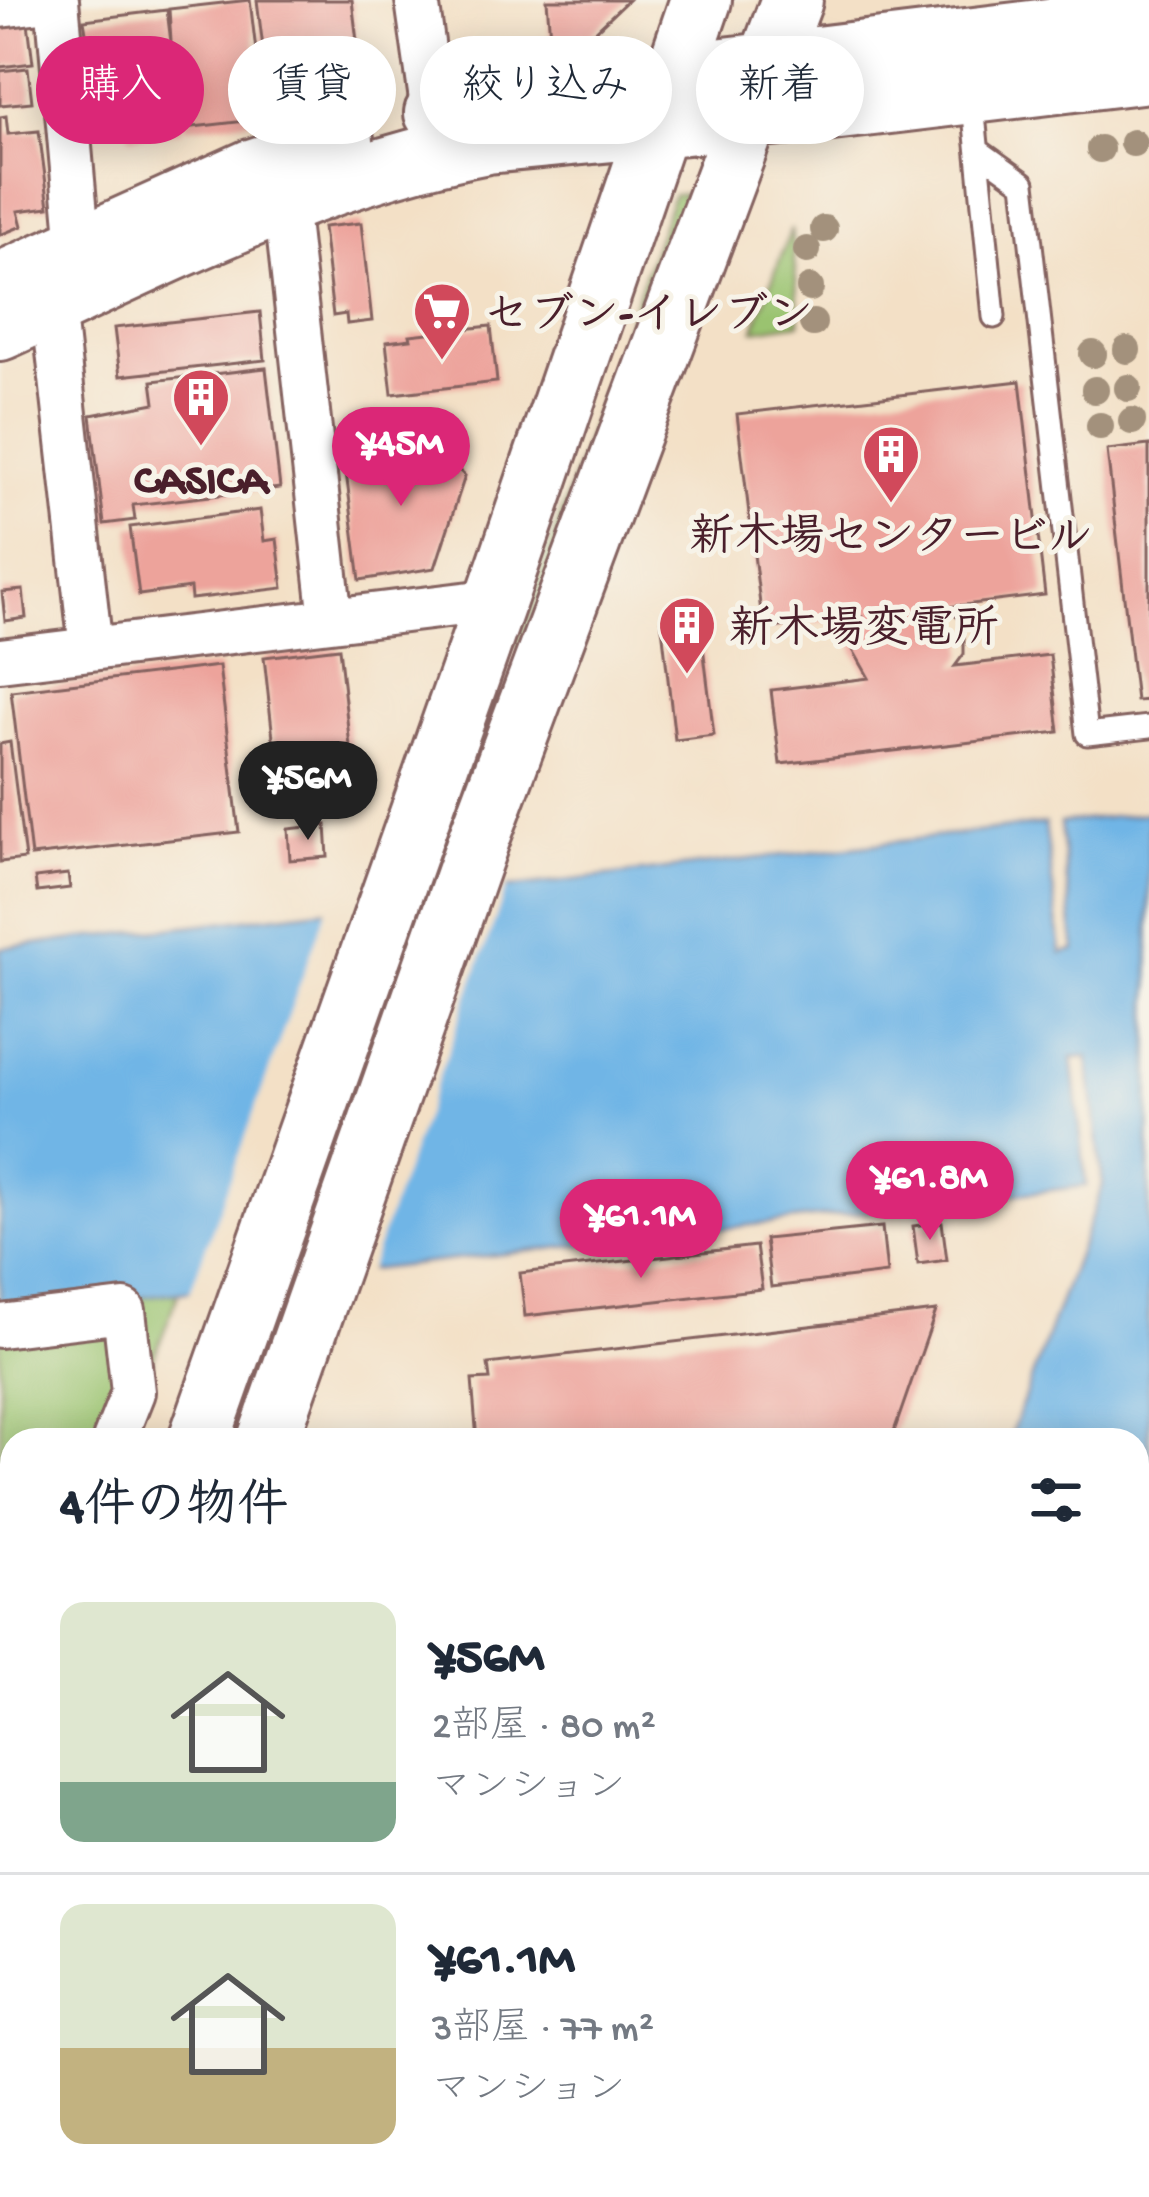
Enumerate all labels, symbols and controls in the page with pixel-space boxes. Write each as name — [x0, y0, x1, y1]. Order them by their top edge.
chip: 購入 — [36, 36, 204, 144]
chip: 賃貸 — [228, 36, 396, 144]
chip: 絞り込み — [420, 36, 672, 144]
chip: 新着 — [696, 36, 864, 144]
supermarket icon: セブン-イレブン — [411, 280, 473, 362]
place label: セブン-イレブン — [484, 291, 813, 345]
building icon: CASICA — [170, 366, 232, 448]
pin: ¥45M — [330, 407, 472, 509]
text: ¥45M — [359, 423, 443, 469]
building icon: 新木場センタービル — [860, 423, 922, 505]
place label: CASICA — [134, 457, 271, 510]
place label: 新木場センタービル — [689, 511, 1093, 567]
building icon: 新木場変電所 — [656, 594, 718, 676]
place label: 新木場変電所 — [729, 603, 999, 659]
pin: ¥56M — [237, 741, 379, 843]
text: ¥56M — [265, 757, 351, 803]
pin: ¥61.8M — [832, 1141, 1028, 1243]
text: ¥61.8M — [873, 1157, 987, 1203]
pin: ¥61.1M — [543, 1179, 739, 1281]
text: ¥61.1M — [587, 1195, 695, 1241]
icon: filters — [1023, 1467, 1089, 1533]
text: 4件の物件 — [60, 1480, 288, 1540]
text: ¥56M — [432, 1631, 544, 1691]
icon: home — [156, 1650, 300, 1794]
text: 2部屋 · 80 m² — [432, 1706, 656, 1752]
text: マンション — [432, 1767, 625, 1813]
text: ¥61.1M — [432, 1933, 574, 1993]
icon: home — [156, 1952, 300, 2096]
text: 3部屋 · 77 m² — [432, 2008, 654, 2054]
text: マンション — [432, 2069, 625, 2115]

